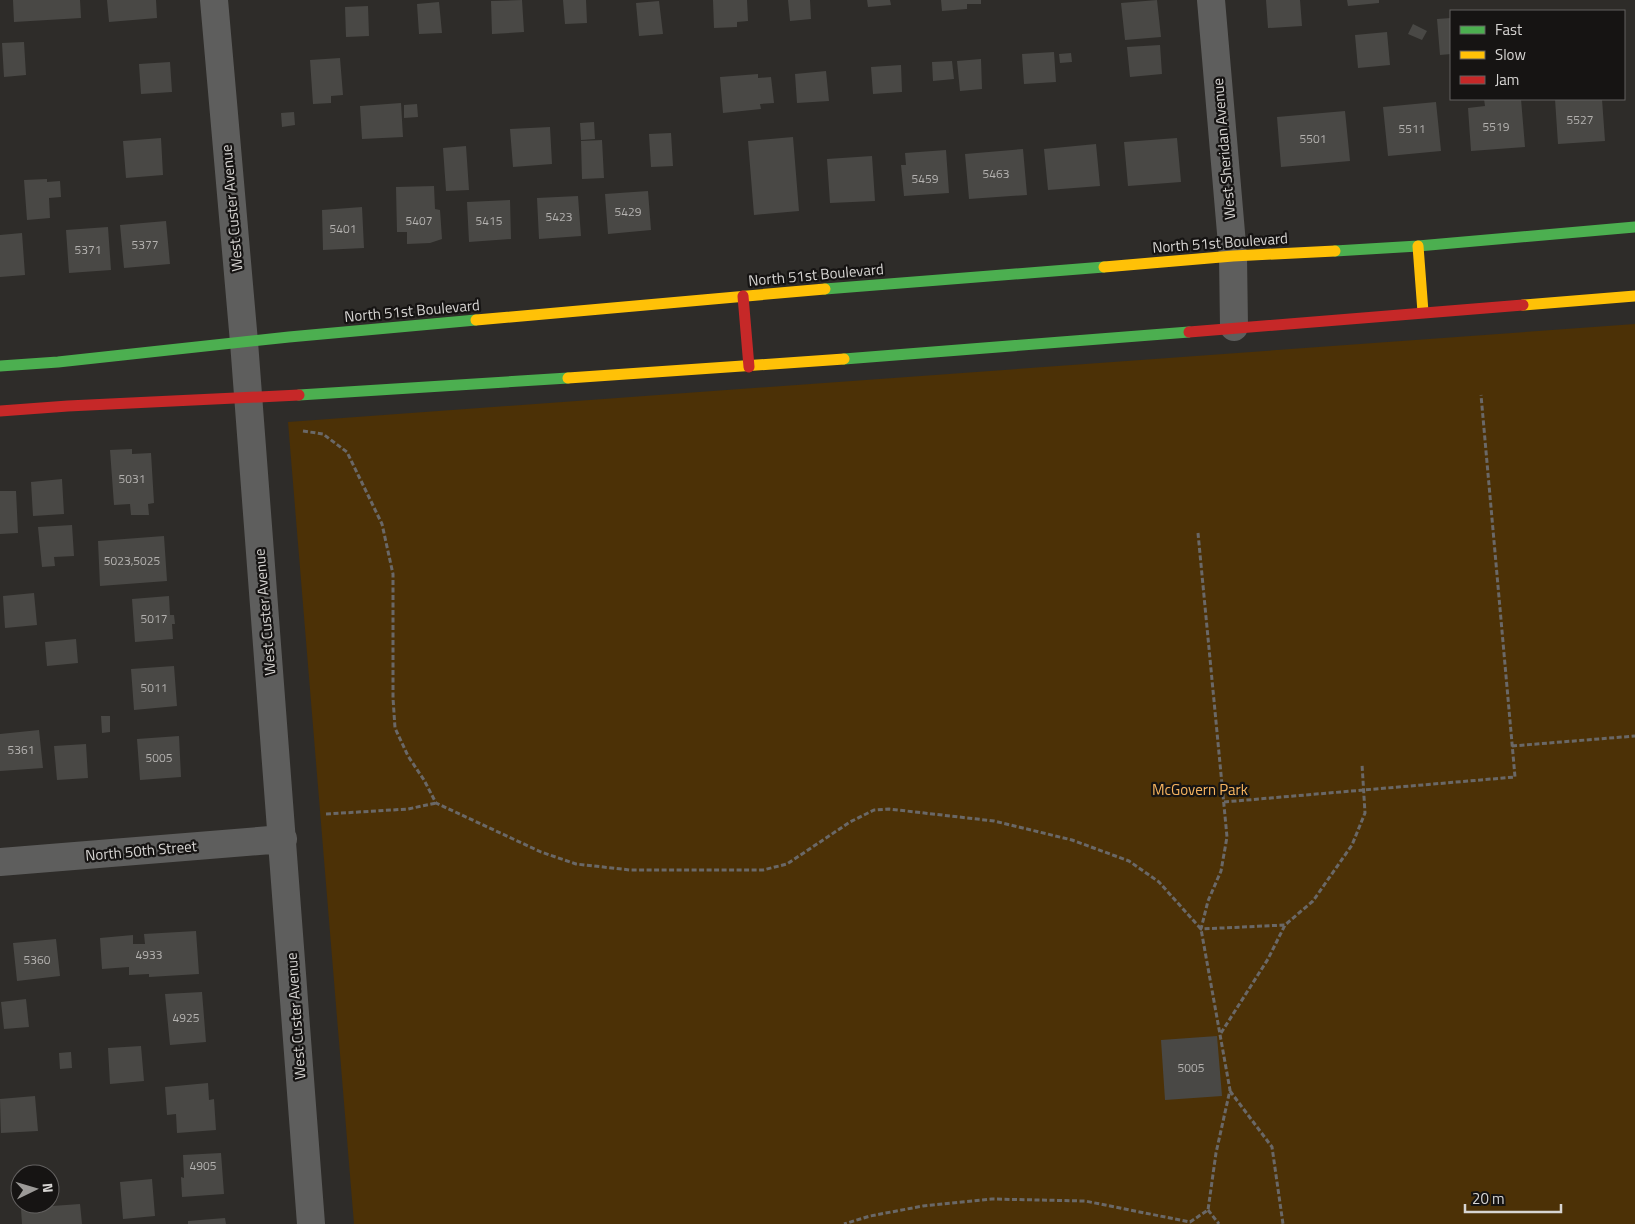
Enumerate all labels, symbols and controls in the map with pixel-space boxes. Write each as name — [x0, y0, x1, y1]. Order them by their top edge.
legend — [1450, 10, 1625, 100]
text: Fast — [1495, 18, 1523, 41]
text: Slow — [1495, 43, 1526, 66]
text: Jam — [1495, 68, 1519, 91]
street label: West Sheridan Avenue — [1206, 77, 1241, 221]
house number: 5527 — [1567, 110, 1593, 129]
house number: 5519 — [1483, 117, 1510, 136]
house number: 5511 — [1399, 119, 1425, 138]
house number: 5501 — [1300, 129, 1326, 148]
street label: West Custer Avenue — [214, 144, 249, 272]
house number: 5463 — [983, 164, 1009, 183]
house number: 5459 — [912, 169, 939, 188]
house number: 5429 — [615, 202, 642, 221]
house number: 5423 — [546, 207, 572, 226]
house number: 5407 — [406, 211, 432, 230]
house number: 5415 — [476, 211, 503, 230]
house number: 5401 — [330, 219, 356, 238]
street label: North 51st Boulevard — [1151, 226, 1288, 259]
house number: 5377 — [132, 235, 158, 254]
house number: 5371 — [75, 240, 101, 259]
street label: North 51st Boulevard — [747, 257, 885, 292]
street label: North 51st Boulevard — [343, 293, 481, 328]
house number: 5031 — [119, 469, 145, 488]
street label: West Custer Avenue — [247, 548, 282, 676]
house number: 5023,5025 — [104, 551, 160, 570]
house number: 5017 — [141, 609, 167, 628]
house number: 5011 — [141, 678, 167, 697]
house number: 5361 — [8, 740, 34, 759]
house number: 5005 — [146, 748, 173, 767]
park label: McGovern Park — [1152, 778, 1248, 801]
street label: North 50th Street — [84, 834, 198, 867]
house number: 4933 — [136, 945, 162, 964]
house number: 5360 — [24, 950, 51, 969]
street label: West Custer Avenue — [280, 952, 311, 1080]
house number: 4925 — [173, 1008, 200, 1027]
house number: 5005 — [1178, 1058, 1205, 1077]
house number: 4905 — [190, 1156, 217, 1175]
north arrow — [10, 1164, 60, 1214]
text: N — [38, 1182, 59, 1194]
scale bar — [1465, 1182, 1561, 1214]
text: 20 m — [1472, 1187, 1505, 1210]

